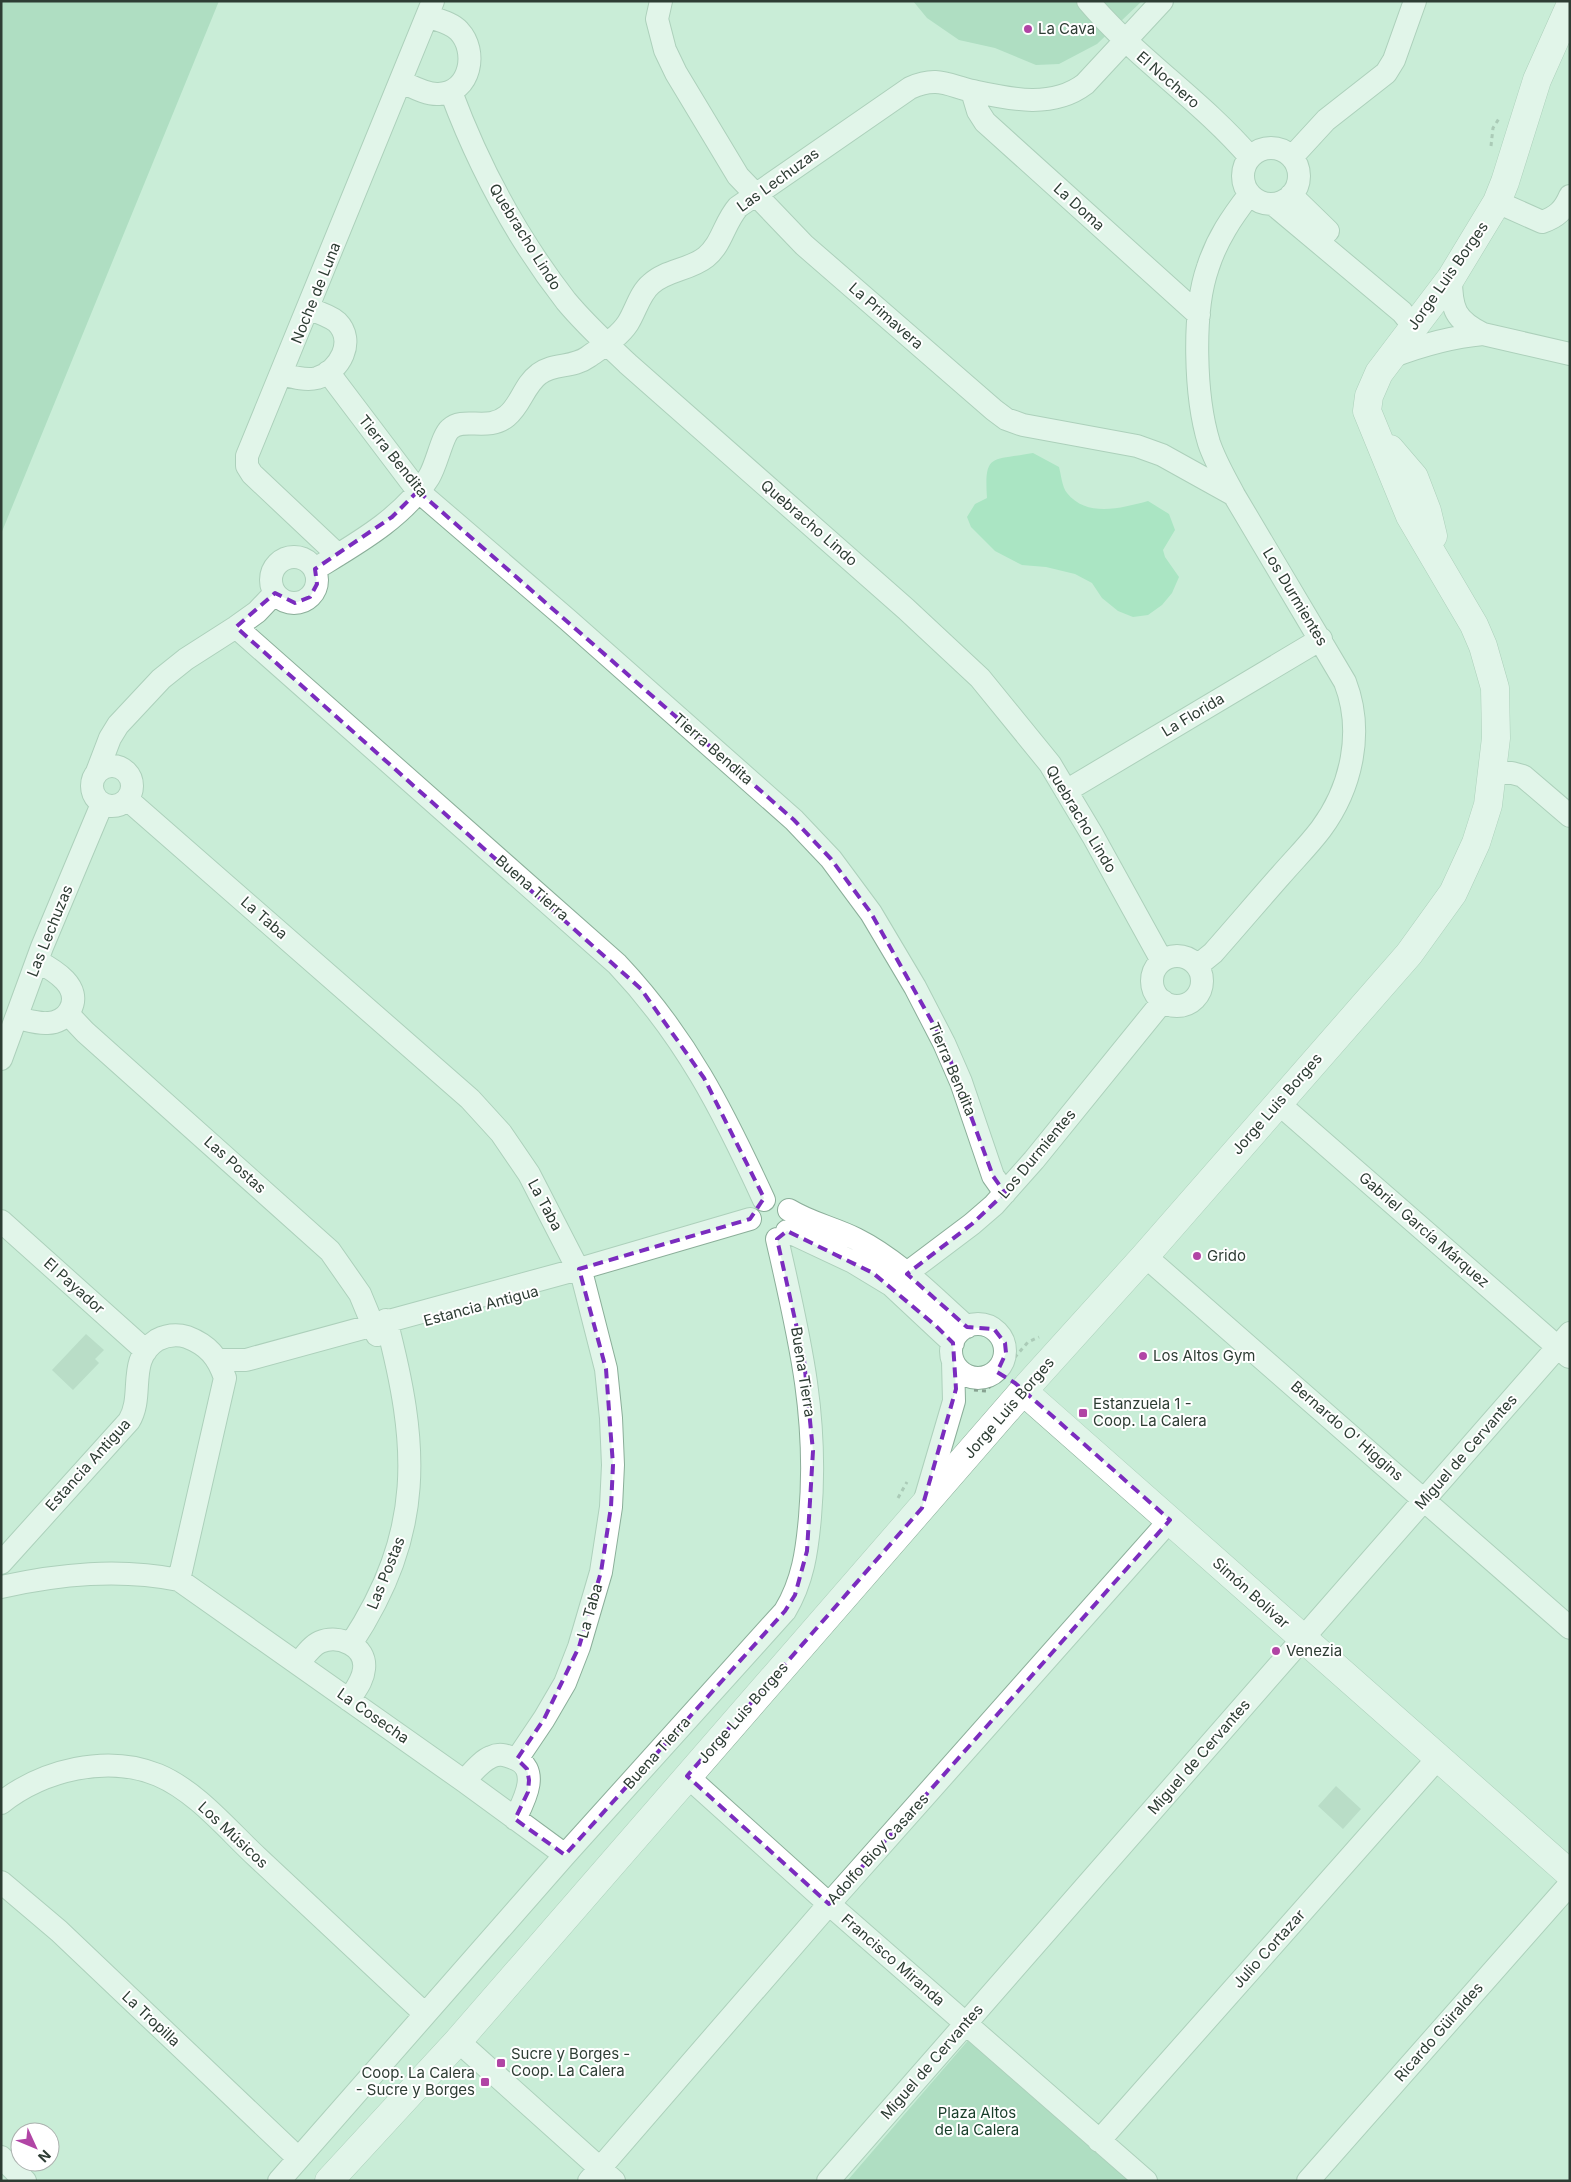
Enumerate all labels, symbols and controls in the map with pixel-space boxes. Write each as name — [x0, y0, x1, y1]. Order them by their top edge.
place label: La Cava — [1038, 19, 1095, 38]
marker: La Cava — [1022, 23, 1034, 35]
street label: El Nochero — [1133, 47, 1204, 112]
street label: Las Lechuzas — [733, 143, 823, 216]
street label: La Doma — [1050, 179, 1109, 235]
street label: Quebracho Lindo — [485, 180, 566, 294]
street label: Jorge Luis Borges — [1403, 218, 1492, 334]
street label: Noche de Luna — [287, 239, 344, 346]
street label: La Primavera — [845, 278, 927, 353]
street label: Tierra Bendita — [355, 411, 432, 500]
street label: Quebracho Lindo — [757, 475, 862, 570]
street label: Los Durmientes — [1259, 544, 1332, 649]
street label: La Florida — [1158, 688, 1228, 741]
street label: Tierra Bendita — [669, 709, 757, 789]
street label: Quebracho Lindo — [1042, 761, 1121, 876]
street label: Buena Tierra — [492, 851, 573, 925]
street label: Las Lechuzas — [23, 882, 77, 979]
street label: La Taba — [237, 892, 292, 943]
street label: Tierra Bendita — [924, 1019, 981, 1118]
street label: Jorge Luis Borges — [1227, 1049, 1326, 1158]
street label: Los Durmientes — [994, 1105, 1080, 1202]
street label: Las Postas — [200, 1132, 270, 1197]
street label: Gabriel García Márquez — [1355, 1168, 1494, 1292]
street label: La Taba — [524, 1176, 567, 1234]
place label: Grido — [1207, 1246, 1246, 1265]
marker: Grido — [1191, 1250, 1203, 1262]
street label: El Payador — [40, 1253, 109, 1318]
street label: Estancia Antigua — [421, 1281, 540, 1330]
street label: Buena Tierra — [787, 1326, 820, 1418]
place label: Los Altos Gym — [1153, 1346, 1255, 1365]
marker: Los Altos Gym — [1137, 1350, 1149, 1362]
street label: Jorge Luis Borges — [959, 1353, 1058, 1462]
street label: Bernardo O' Higgins — [1287, 1376, 1408, 1485]
street label: Miguel de Cervantes — [1410, 1390, 1521, 1513]
place label: Estanzuela 1 - Coop. La Calera — [1093, 1394, 1207, 1430]
marker: Estanzuela 1 - Coop. La Calera — [1077, 1407, 1089, 1419]
street label: Estancia Antigua — [41, 1414, 134, 1515]
street label: Las Postas — [362, 1534, 409, 1612]
street label: Simón Bolívar — [1209, 1553, 1294, 1632]
street label: La Taba — [573, 1581, 606, 1640]
place label: Venezia — [1286, 1641, 1342, 1660]
marker: Venezia — [1270, 1645, 1282, 1657]
street label: Jorge Luis Borges — [693, 1658, 792, 1767]
street label: La Cosecha — [334, 1684, 413, 1747]
street label: Miguel de Cervantes — [1143, 1695, 1254, 1818]
street label: Buena Tierra — [619, 1713, 694, 1793]
street label: Adolfo Bioy Casares — [823, 1789, 933, 1908]
street label: Los Músicos — [194, 1797, 272, 1872]
street label: Julio Cortazar — [1228, 1905, 1309, 1992]
street label: Francisco Miranda — [838, 1909, 949, 2010]
street label: Ricardo Güiraldes — [1390, 1978, 1487, 2085]
street label: La Tropilla — [118, 1987, 184, 2050]
street label: Miguel de Cervantes — [876, 2000, 987, 2123]
place label: Sucre y Borges - Coop. La Calera — [511, 2044, 630, 2080]
marker: Sucre y Borges - Coop. La Calera — [495, 2057, 507, 2069]
place label: Coop. La Calera - Sucre y Borges — [356, 2063, 475, 2099]
marker: Coop. La Calera - Sucre y Borges — [479, 2076, 491, 2088]
park label: Plaza Altos de la Calera — [935, 2103, 1019, 2139]
north arrow — [10, 2122, 60, 2172]
text: N — [35, 2147, 55, 2166]

